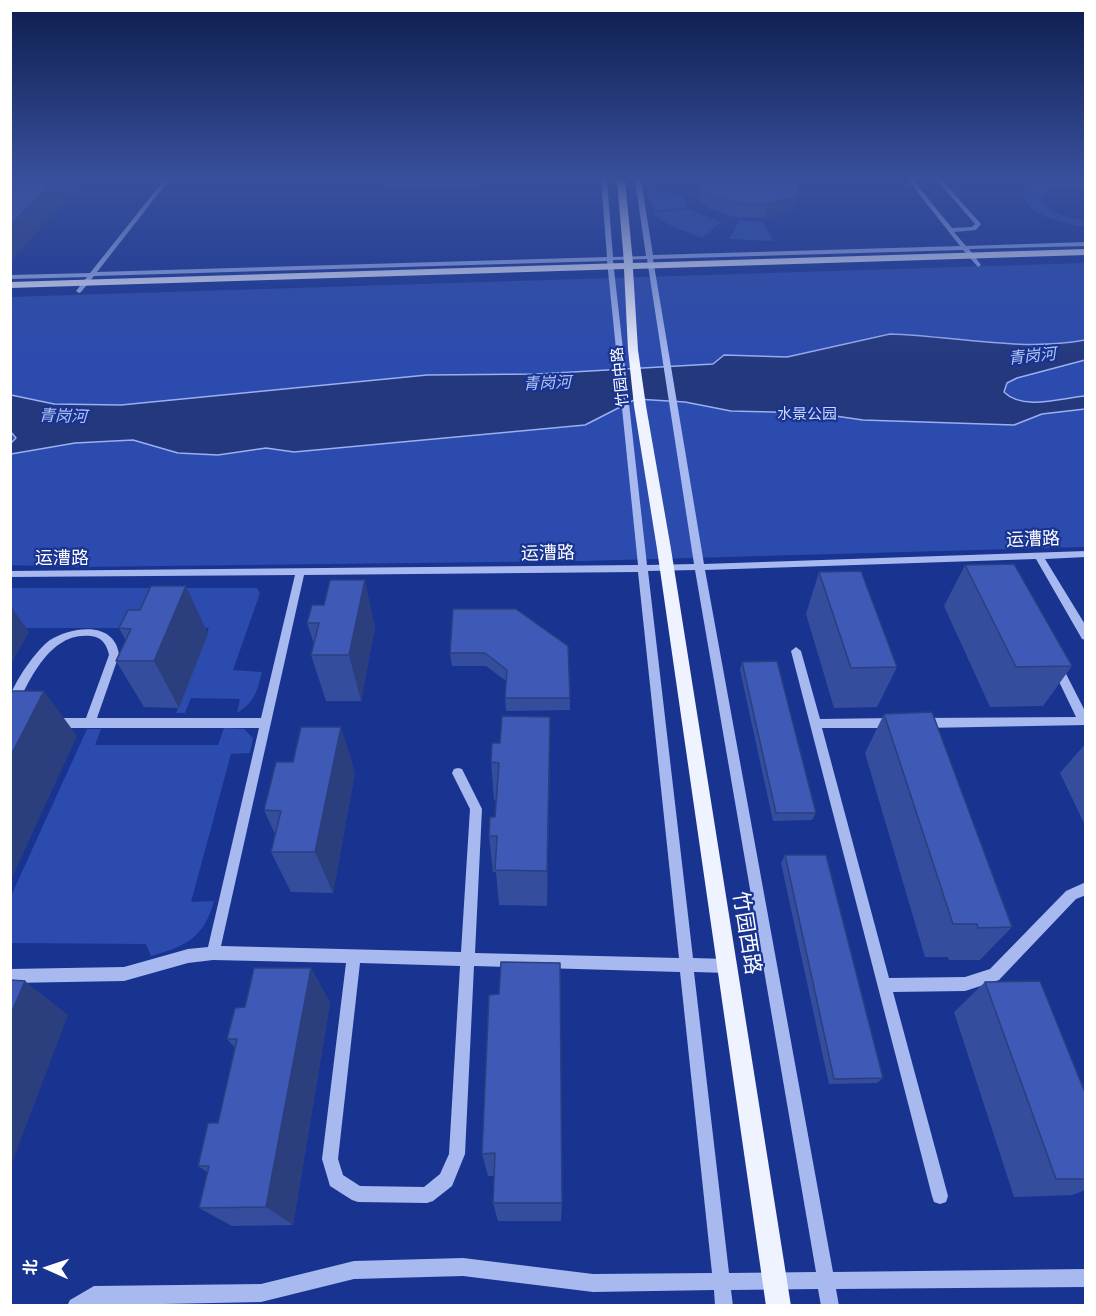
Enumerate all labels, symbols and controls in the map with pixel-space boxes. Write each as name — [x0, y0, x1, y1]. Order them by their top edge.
water label: 青岗河 — [1007, 344, 1057, 368]
street label: 竹园中路 — [608, 346, 632, 408]
water label: 青岗河 — [523, 373, 571, 393]
park label: 水景公园 — [777, 405, 837, 423]
water label: 青岗河 — [39, 406, 87, 426]
street label: 运漕路 — [1006, 527, 1060, 551]
street label: 运漕路 — [521, 542, 575, 564]
street label: 运漕路 — [35, 547, 89, 569]
street label: 竹园西路 — [728, 890, 766, 976]
north arrow — [18, 1238, 78, 1298]
text: 北 — [20, 1259, 39, 1276]

